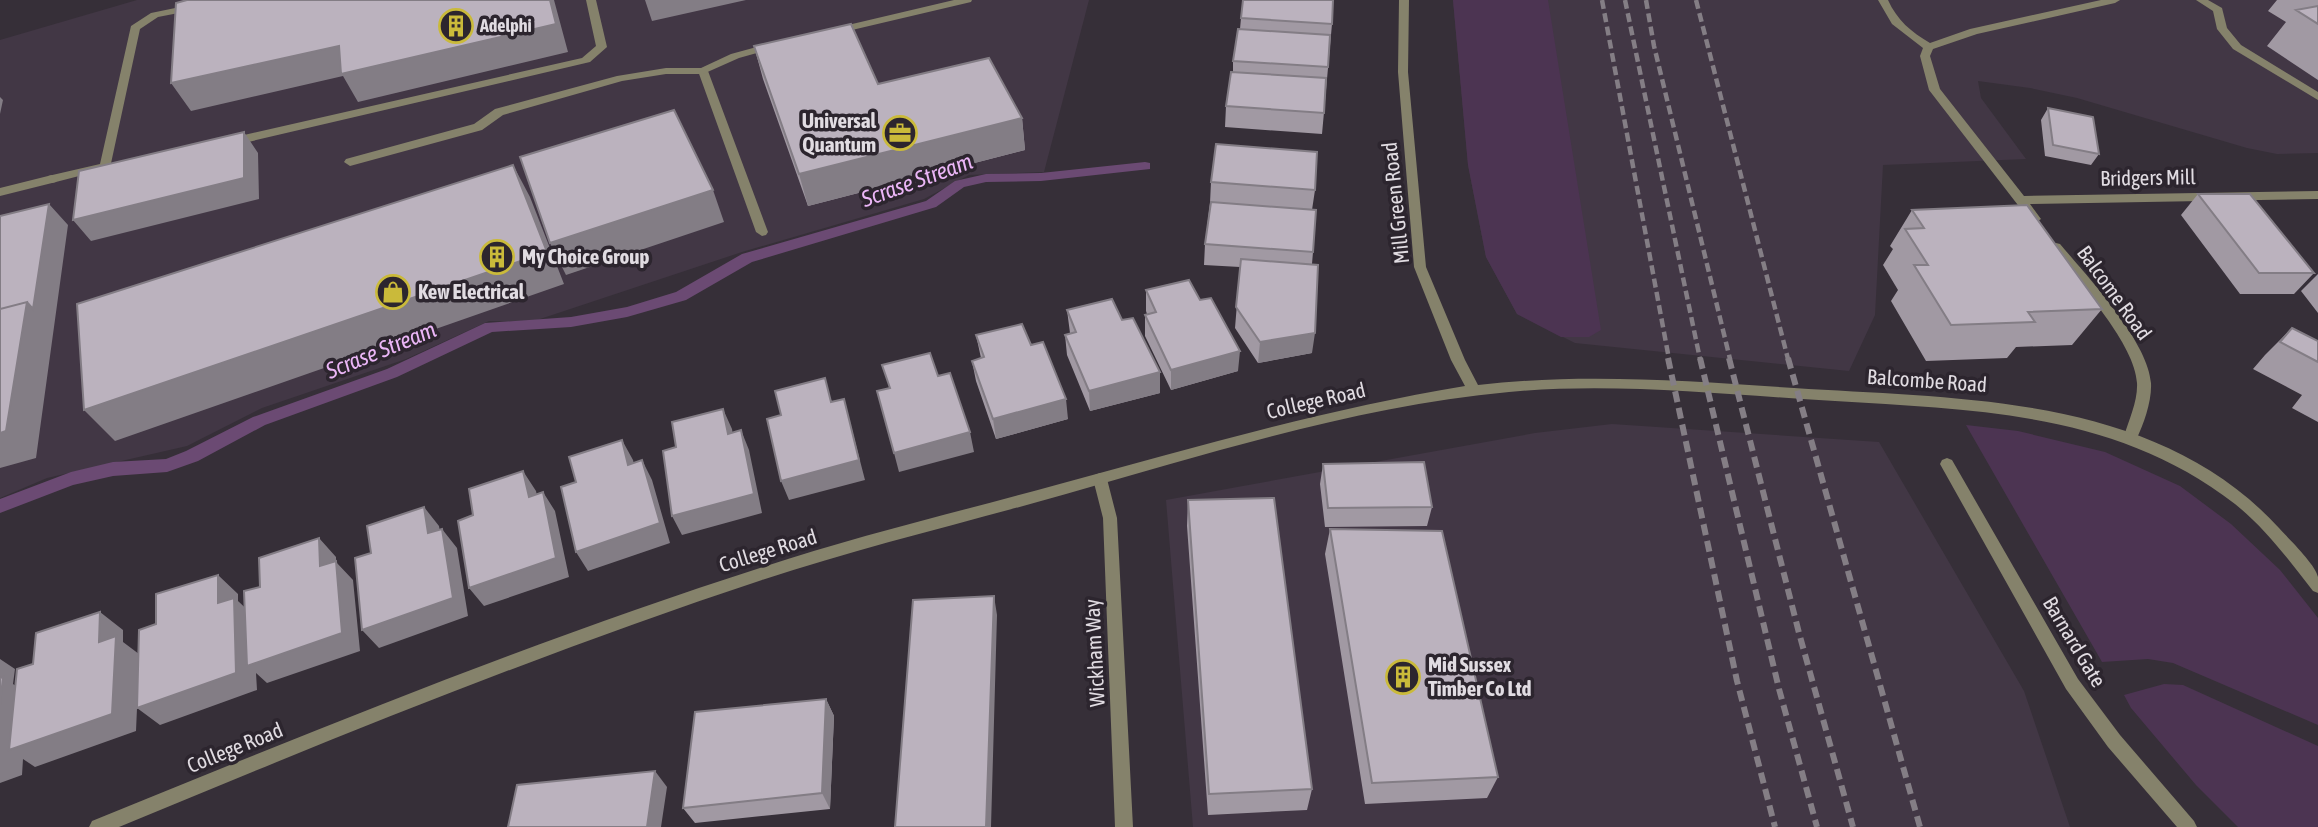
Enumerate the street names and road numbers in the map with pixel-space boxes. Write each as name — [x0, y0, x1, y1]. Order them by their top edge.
street label: Mill Green Road — [1377, 141, 1413, 265]
street label: Bridgers Mill — [2100, 164, 2196, 190]
street label: Balcome Road — [2073, 241, 2157, 344]
street label: Balcombe Road — [1866, 364, 1988, 396]
street label: College Road — [1264, 377, 1368, 423]
street label: College Road — [716, 524, 819, 576]
street label: Barnard Gate — [2039, 592, 2111, 691]
street label: Wickham Way — [1079, 598, 1109, 708]
street label: College Road — [183, 717, 286, 777]

